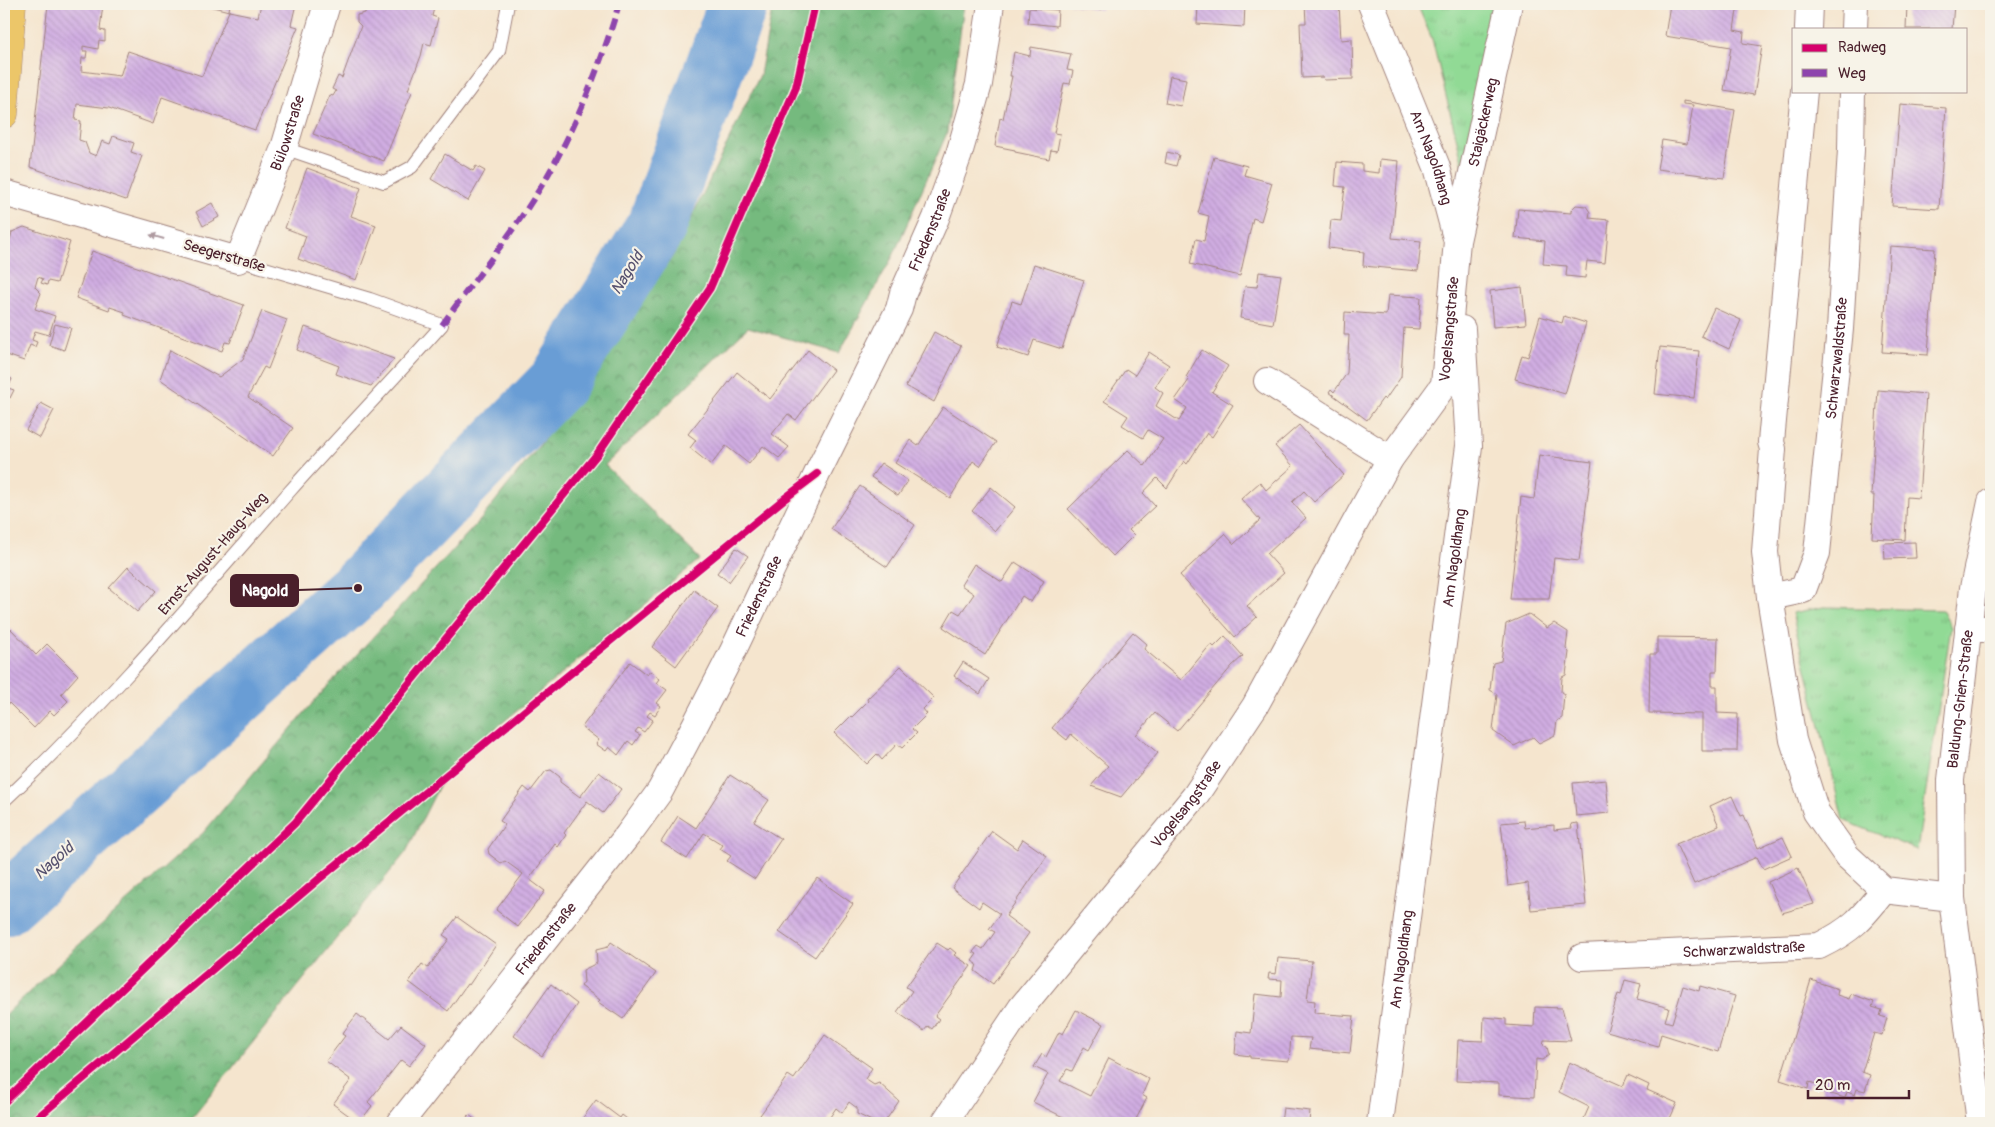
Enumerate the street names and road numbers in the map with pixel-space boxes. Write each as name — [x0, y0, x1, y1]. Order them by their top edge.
street label: Staigäckerweg — [1464, 76, 1502, 169]
street label: Bülowstraße — [266, 92, 309, 174]
street label: Am Nagoldhang — [1405, 107, 1456, 207]
street label: Friedenstraße — [904, 185, 956, 274]
street label: Seegerstraße — [181, 235, 268, 277]
street label: Vogelsangstraße — [1435, 275, 1463, 383]
street label: Schwarzwaldstraße — [1821, 296, 1851, 420]
street label: Ernst-August-Haug-Weg — [154, 489, 272, 619]
street label: Am Nagoldhang — [1438, 507, 1470, 608]
street label: Friedenstraße — [731, 552, 787, 640]
street label: Baldung-Grien-Straße — [1943, 628, 1978, 769]
street label: Vogelsangstraße — [1147, 756, 1226, 852]
street label: Friedenstraße — [511, 898, 581, 979]
street label: Am Nagoldhang — [1386, 909, 1417, 1010]
street label: Schwarzwaldstraße — [1682, 937, 1806, 962]

